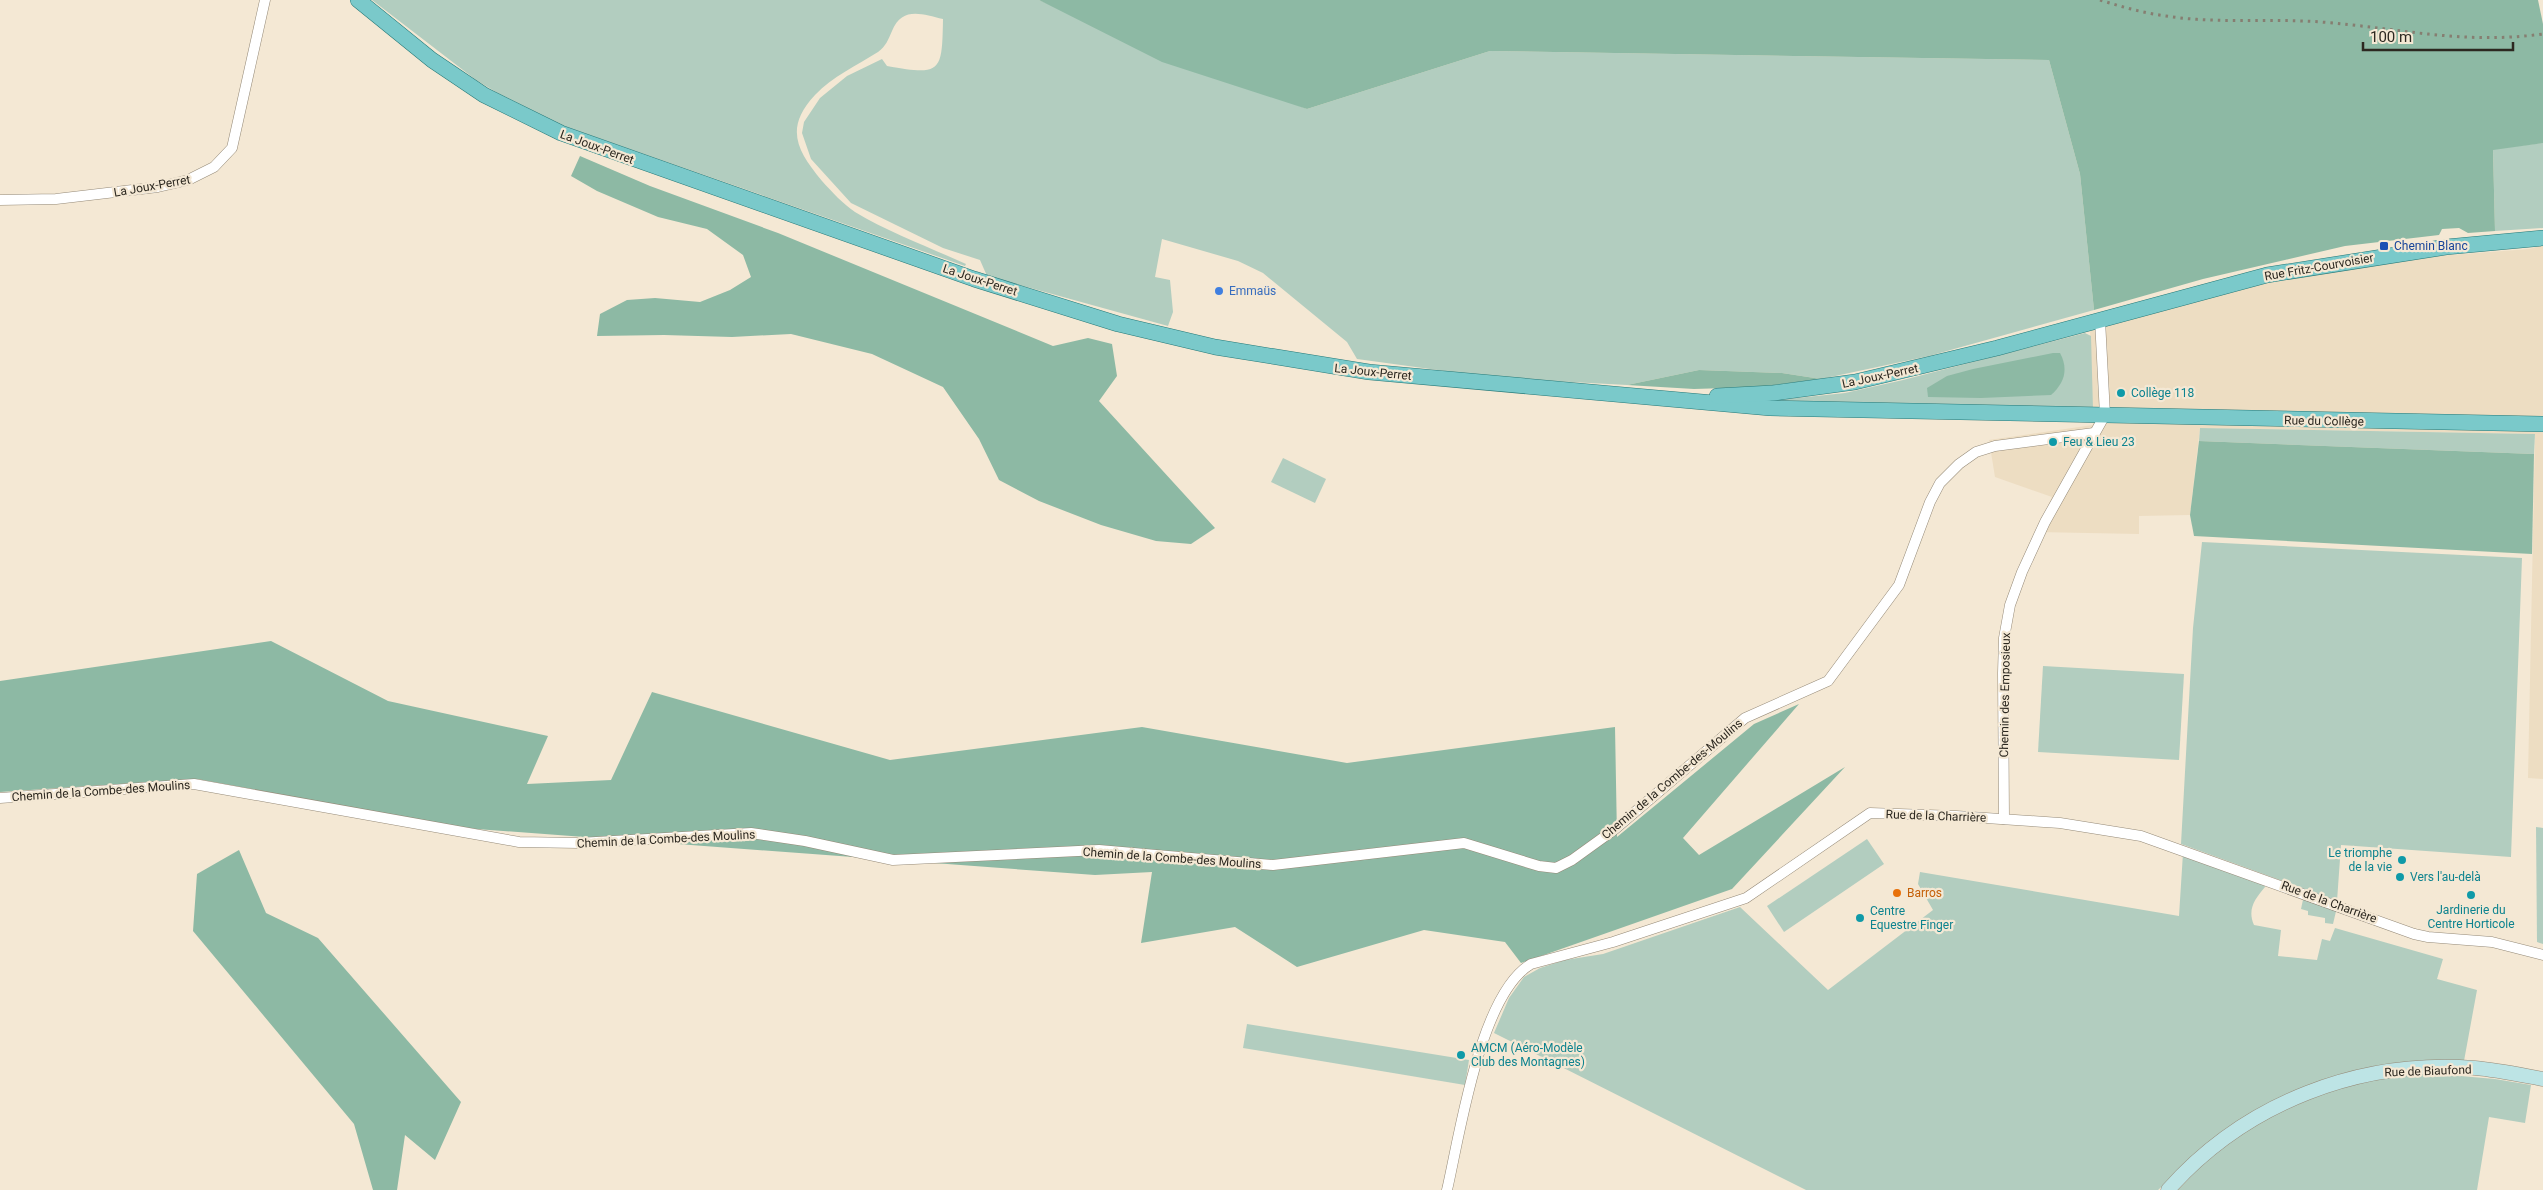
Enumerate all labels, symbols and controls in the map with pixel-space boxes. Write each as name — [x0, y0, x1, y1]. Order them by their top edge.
scale bar — [2363, 20, 2513, 52]
text: 100 m — [2370, 28, 2412, 46]
street label: La Joux-Perret — [558, 127, 636, 167]
street label: La Joux-Perret — [113, 172, 191, 200]
place label: Chemin Blanc — [2394, 239, 2468, 253]
marker: Chemin Blanc — [2378, 240, 2390, 252]
street label: Rue Fritz-Courvoisier — [2263, 251, 2375, 283]
street label: La Joux-Perret — [941, 261, 1019, 299]
place label: Emmaüs — [1229, 284, 1276, 298]
marker: Emmaüs — [1213, 285, 1225, 297]
street label: La Joux-Perret — [1334, 361, 1412, 383]
street label: La Joux-Perret — [1841, 361, 1919, 391]
place label: Collège 118 — [2131, 386, 2194, 400]
marker: Collège 118 — [2115, 387, 2127, 399]
street label: Rue du Collège — [2284, 413, 2364, 429]
place label: Feu & Lieu 23 — [2063, 435, 2135, 449]
marker: Feu & Lieu 23 — [2047, 436, 2059, 448]
street label: Chemin des Emposieux — [1997, 632, 2013, 758]
street label: Chemin de la Combe-des-Moulins — [1599, 716, 1745, 842]
street label: Chemin de la Combe-des Moulins — [11, 778, 191, 804]
street label: Rue de la Charrière — [1886, 807, 1986, 825]
street label: Chemin de la Combe-des Moulins — [576, 827, 756, 851]
street label: Chemin de la Combe-des Moulins — [1082, 845, 1262, 871]
place label: Le triomphe de la vie — [2328, 846, 2392, 874]
marker: Le triomphe de la vie — [2396, 854, 2408, 866]
place label: Vers l'au-delà — [2410, 870, 2481, 884]
marker: Vers l'au-delà — [2394, 871, 2406, 883]
street label: Rue de la Charrière — [2279, 878, 2379, 926]
place label: Barros — [1907, 886, 1942, 900]
marker: Barros — [1891, 887, 1903, 899]
marker: Jardinerie du Centre Horticole — [2465, 889, 2477, 901]
place label: Jardinerie du Centre Horticole — [2427, 903, 2515, 931]
place label: Centre Equestre Finger — [1870, 904, 1953, 932]
marker: Centre Equestre Finger — [1854, 912, 1866, 924]
place label: AMCM (Aéro-Modèle Club des Montagnes) — [1471, 1041, 1585, 1069]
marker: AMCM (Aéro-Modèle Club des Montagnes) — [1455, 1049, 1467, 1061]
street label: Rue de Biaufond — [2384, 1062, 2472, 1080]

